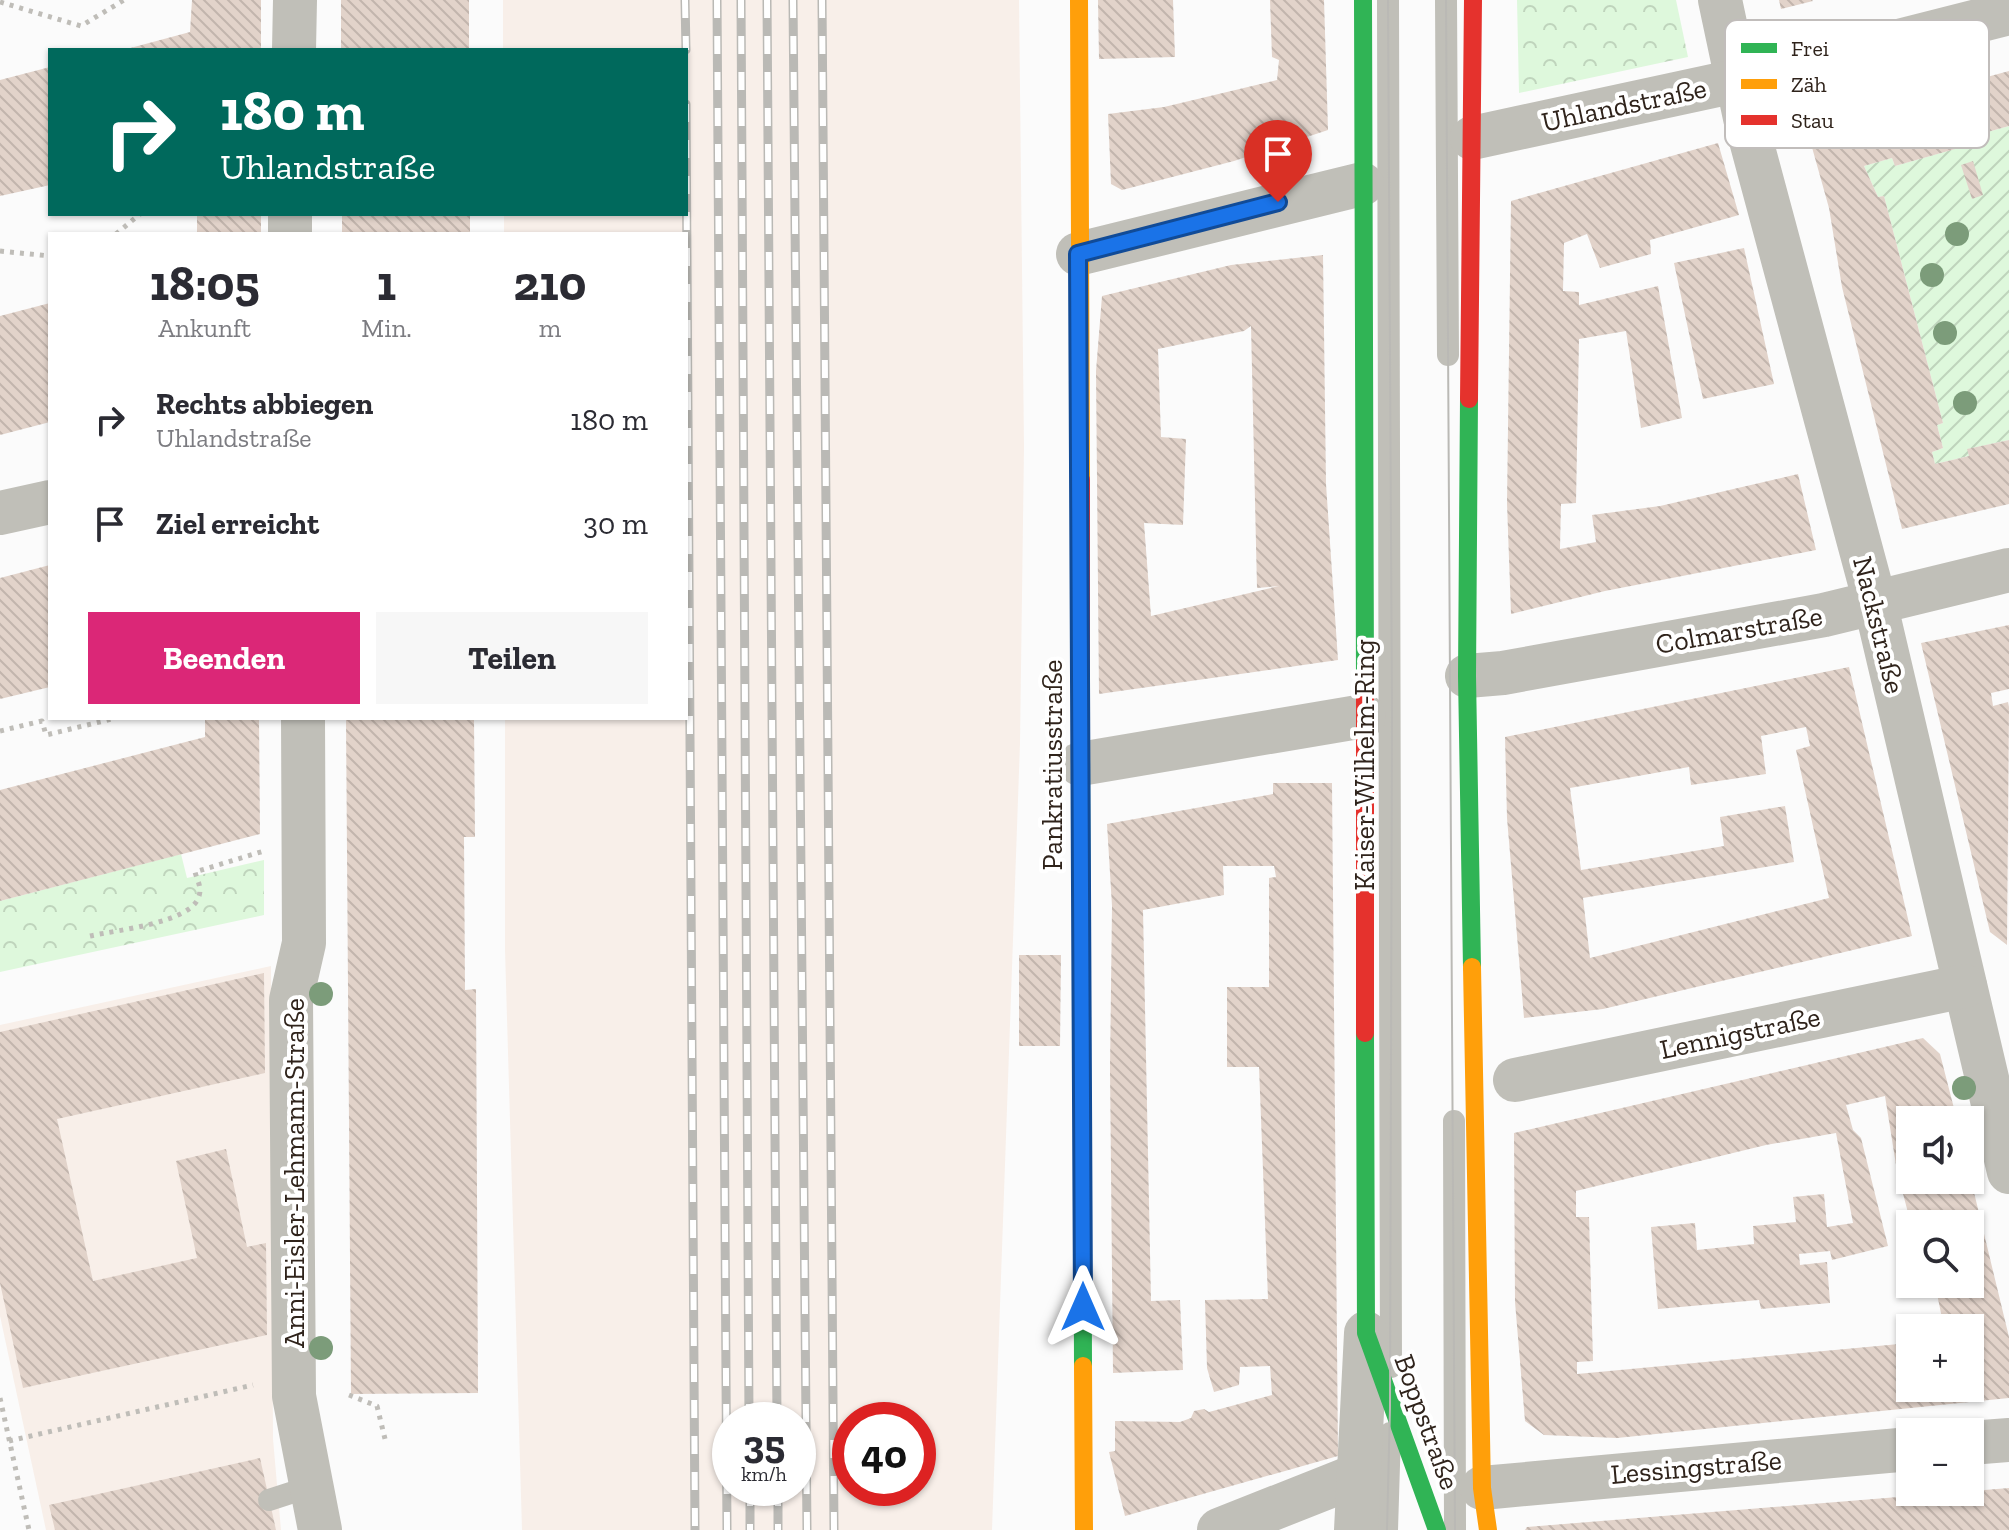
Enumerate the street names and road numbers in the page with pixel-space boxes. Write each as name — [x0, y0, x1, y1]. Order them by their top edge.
street label: Uhlandstraße — [1539, 71, 1709, 139]
street label: Nackstraße — [1846, 553, 1912, 697]
street label: Colmarstraße — [1653, 599, 1825, 661]
street label: Kaiser-Wilhelm-Ring — [1348, 639, 1381, 891]
street label: Pankratiusstraße — [1036, 660, 1069, 870]
street label: Anni-Eisler-Lehmann-Straße — [278, 998, 311, 1348]
street label: Lennigstraße — [1657, 1000, 1823, 1066]
street label: Boppstraße — [1387, 1350, 1467, 1494]
street label: Lessingstraße — [1609, 1443, 1783, 1491]

